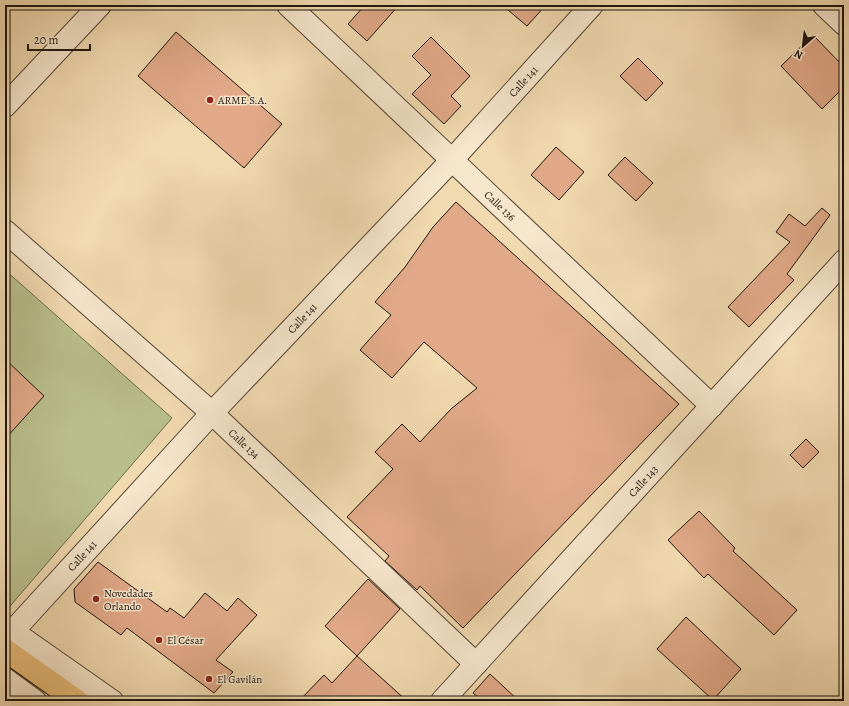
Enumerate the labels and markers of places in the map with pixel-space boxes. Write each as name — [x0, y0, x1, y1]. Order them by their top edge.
place label: ARME S.A. — [217, 93, 267, 108]
marker: ARME S.A. — [205, 95, 215, 105]
place label: Novedades Orlando — [104, 586, 153, 614]
marker: Novedades Orlando — [91, 594, 101, 604]
place label: El César — [167, 633, 204, 648]
marker: El César — [154, 635, 164, 645]
place label: El Gavilán — [217, 672, 262, 687]
marker: El Gavilán — [204, 674, 214, 684]

